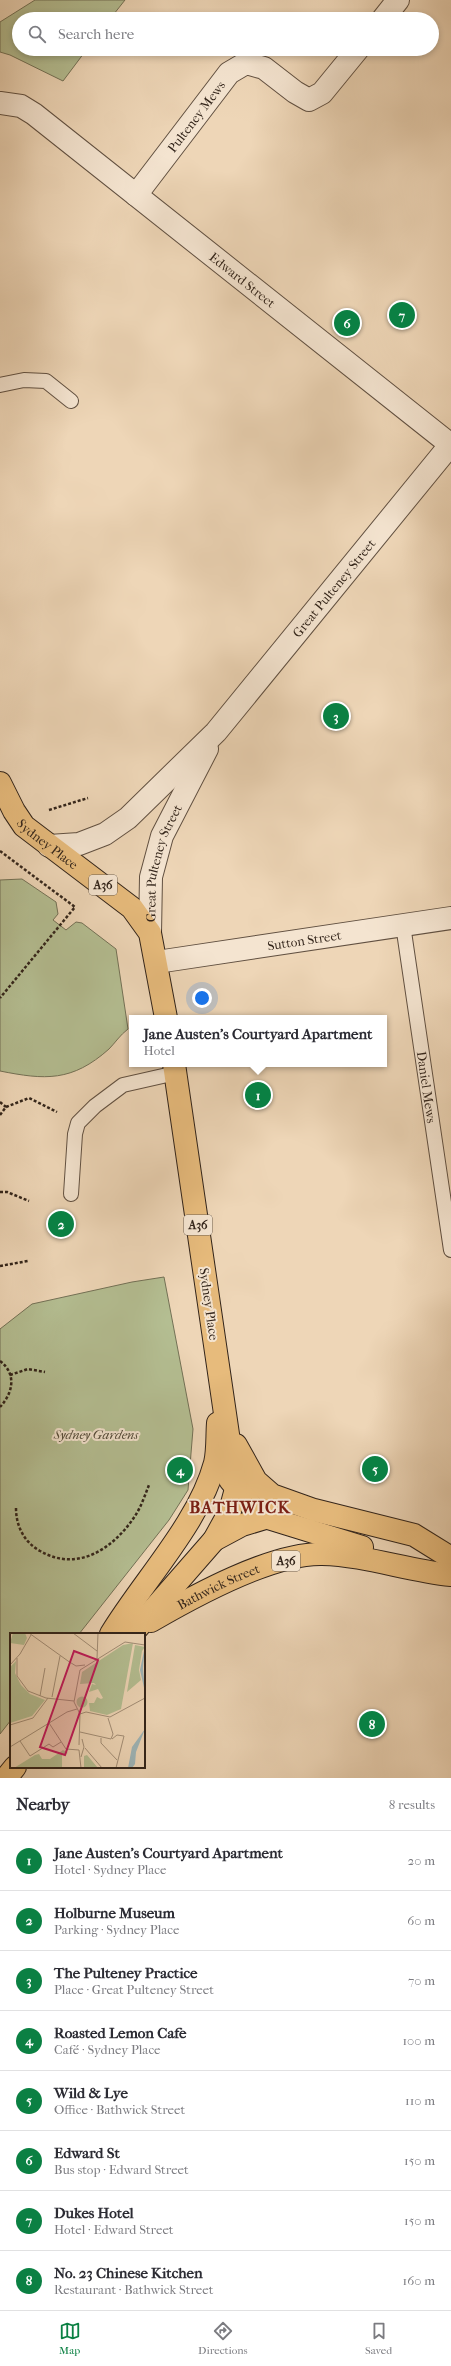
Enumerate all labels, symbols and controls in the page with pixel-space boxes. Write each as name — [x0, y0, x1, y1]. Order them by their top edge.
search box — [12, 12, 439, 56]
icon: search — [26, 23, 48, 45]
text: Search here — [58, 25, 134, 43]
street label: Pulteney Mews — [164, 77, 228, 155]
street label: Edward Street — [207, 249, 279, 311]
pin: 7 — [389, 300, 415, 330]
pin: 6 — [334, 308, 360, 338]
street label: Great Pulteney Street — [289, 536, 378, 640]
pin: 3 — [323, 701, 349, 731]
street label: Great Pulteney Street — [143, 801, 185, 922]
street label: Sydney Place — [14, 816, 82, 872]
road number: A36 — [89, 875, 117, 895]
street label: Sutton Street — [266, 927, 343, 953]
your location — [192, 988, 212, 1008]
popup — [129, 1015, 387, 1067]
text: Jane Austen's Courtyard Apartment — [144, 1025, 372, 1043]
text: Hotel — [144, 1043, 175, 1058]
street label: Daniel Mews — [414, 1050, 440, 1124]
pin: 1 — [245, 1080, 271, 1110]
pin: 2 — [48, 1209, 74, 1239]
road number: A36 — [184, 1215, 212, 1235]
street label: Sydney Place — [196, 1267, 222, 1342]
park label: Sydney Gardens — [53, 1427, 139, 1442]
pin: 5 — [362, 1454, 388, 1484]
pin: 4 — [167, 1455, 193, 1485]
district label: BATHWICK — [189, 1497, 291, 1517]
road number: A36 — [272, 1551, 300, 1571]
street label: Bathwick Street — [175, 1560, 262, 1612]
inset map — [10, 1633, 145, 1768]
pin: 8 — [359, 1709, 385, 1739]
text: Nearby — [16, 1794, 70, 1814]
text: 8 results — [389, 1797, 435, 1812]
text: Jane Austen's Courtyard Apartment — [54, 1844, 283, 1862]
text: 1 — [27, 1853, 31, 1868]
text: 20 m — [408, 1853, 435, 1868]
text: Hotel · Sydney Place — [54, 1862, 167, 1877]
text: Holburne Museum — [54, 1904, 175, 1922]
text: 2 — [26, 1913, 32, 1928]
text: 60 m — [407, 1913, 435, 1928]
text: Parking · Sydney Place — [54, 1922, 179, 1937]
text: The Pulteney Practice — [54, 1964, 198, 1982]
text: 3 — [26, 1973, 32, 1988]
text: 70 m — [408, 1973, 435, 1988]
text: Place · Great Pulteney Street — [54, 1982, 214, 1997]
text: Roasted Lemon Cafe — [54, 2024, 186, 2042]
text: 4 — [25, 2033, 33, 2048]
text: 100 m — [402, 2033, 435, 2048]
text: Café · Sydney Place — [54, 2042, 161, 2057]
text: Wild & Lye — [54, 2084, 128, 2102]
text: 5 — [26, 2093, 32, 2108]
text: 110 m — [405, 2093, 435, 2108]
text: Office · Bathwick Street — [54, 2102, 185, 2117]
text: Edward St — [54, 2144, 120, 2162]
text: 6 — [25, 2153, 33, 2168]
text: 150 m — [404, 2153, 435, 2168]
text: Bus stop · Edward Street — [54, 2162, 189, 2177]
text: Dukes Hotel — [54, 2204, 134, 2222]
text: 7 — [26, 2213, 32, 2228]
text: 150 m — [404, 2213, 435, 2228]
text: Hotel · Edward Street — [54, 2222, 173, 2237]
text: No. 23 Chinese Kitchen — [54, 2264, 203, 2282]
text: 8 — [26, 2273, 32, 2288]
text: 160 m — [403, 2273, 435, 2288]
text: Restaurant · Bathwick Street — [54, 2282, 213, 2297]
tab: Map — [59, 2320, 81, 2357]
tab: Directions — [198, 2320, 248, 2357]
tab: Saved — [365, 2320, 392, 2357]

